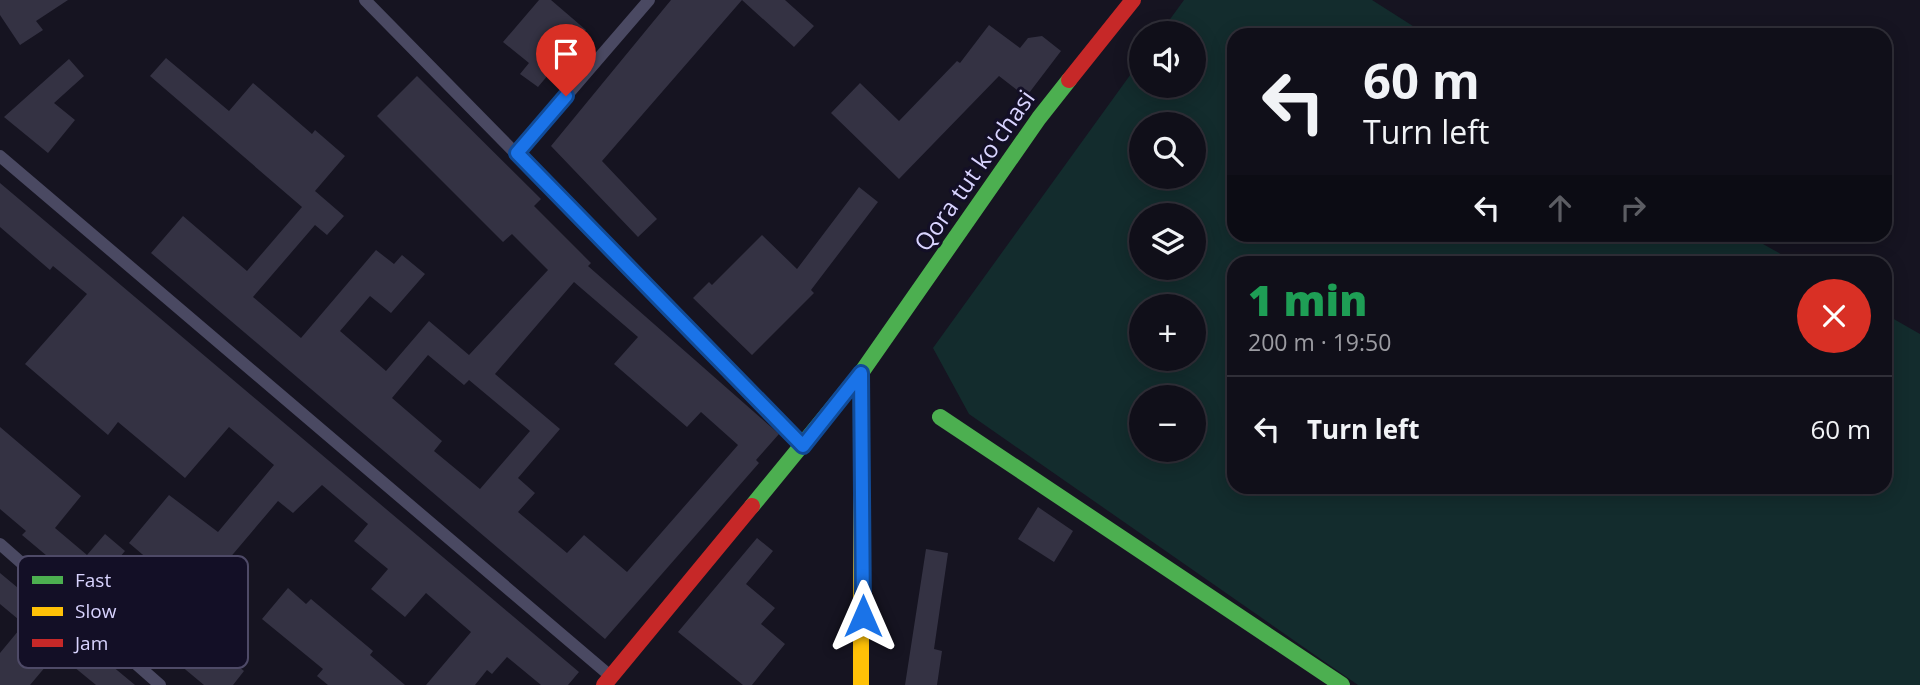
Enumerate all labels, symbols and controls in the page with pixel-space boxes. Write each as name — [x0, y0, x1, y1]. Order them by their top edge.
map controls — [1129, 21, 1206, 462]
button: sound — [1129, 21, 1206, 98]
pin — [536, 24, 596, 96]
icon: arrive — [547, 35, 585, 73]
text: 60 m — [1363, 47, 1480, 113]
icon: left — [1248, 56, 1339, 147]
street label: Qora tut ko'chasi — [906, 83, 1042, 257]
text: Turn left — [1363, 110, 1489, 153]
button: search — [1129, 112, 1206, 189]
icon: left — [1468, 189, 1506, 227]
icon: ahead — [1541, 189, 1579, 227]
icon: right — [1614, 189, 1652, 227]
button: layers — [1129, 203, 1206, 280]
text: 1 min — [1248, 271, 1367, 328]
button: close — [1797, 279, 1871, 353]
button: + — [1129, 294, 1206, 371]
text: 200 m · 19:50 — [1248, 326, 1391, 358]
button: − — [1129, 385, 1206, 462]
icon: left — [1248, 410, 1286, 448]
text: Turn left — [1307, 411, 1419, 447]
text: 60 m — [1810, 411, 1871, 447]
legend — [18, 556, 248, 668]
text: Fast — [75, 567, 111, 593]
position arrow — [826, 579, 900, 653]
text: Slow — [75, 598, 117, 624]
text: Jam — [73, 630, 108, 656]

